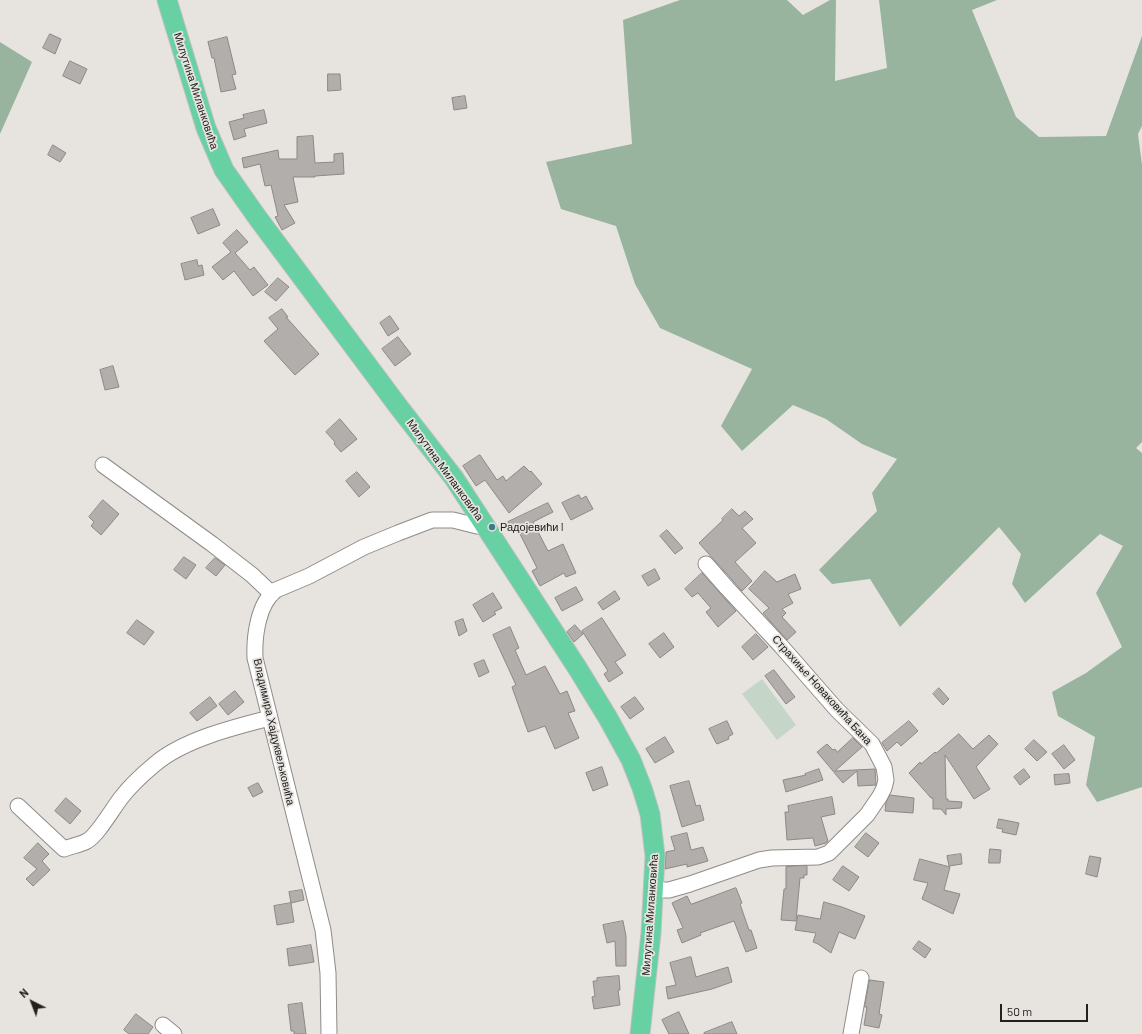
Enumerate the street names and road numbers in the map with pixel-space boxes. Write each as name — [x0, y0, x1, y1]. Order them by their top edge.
street label: Милутина Миланковића — [171, 31, 221, 151]
street label: Милутина Миланковића — [404, 417, 486, 523]
street label: Страхиње Новаковића Бана — [769, 632, 875, 748]
street label: Владимира Хајдуквељковића — [251, 657, 297, 807]
street label: Милутина Миланковића — [639, 854, 661, 976]

